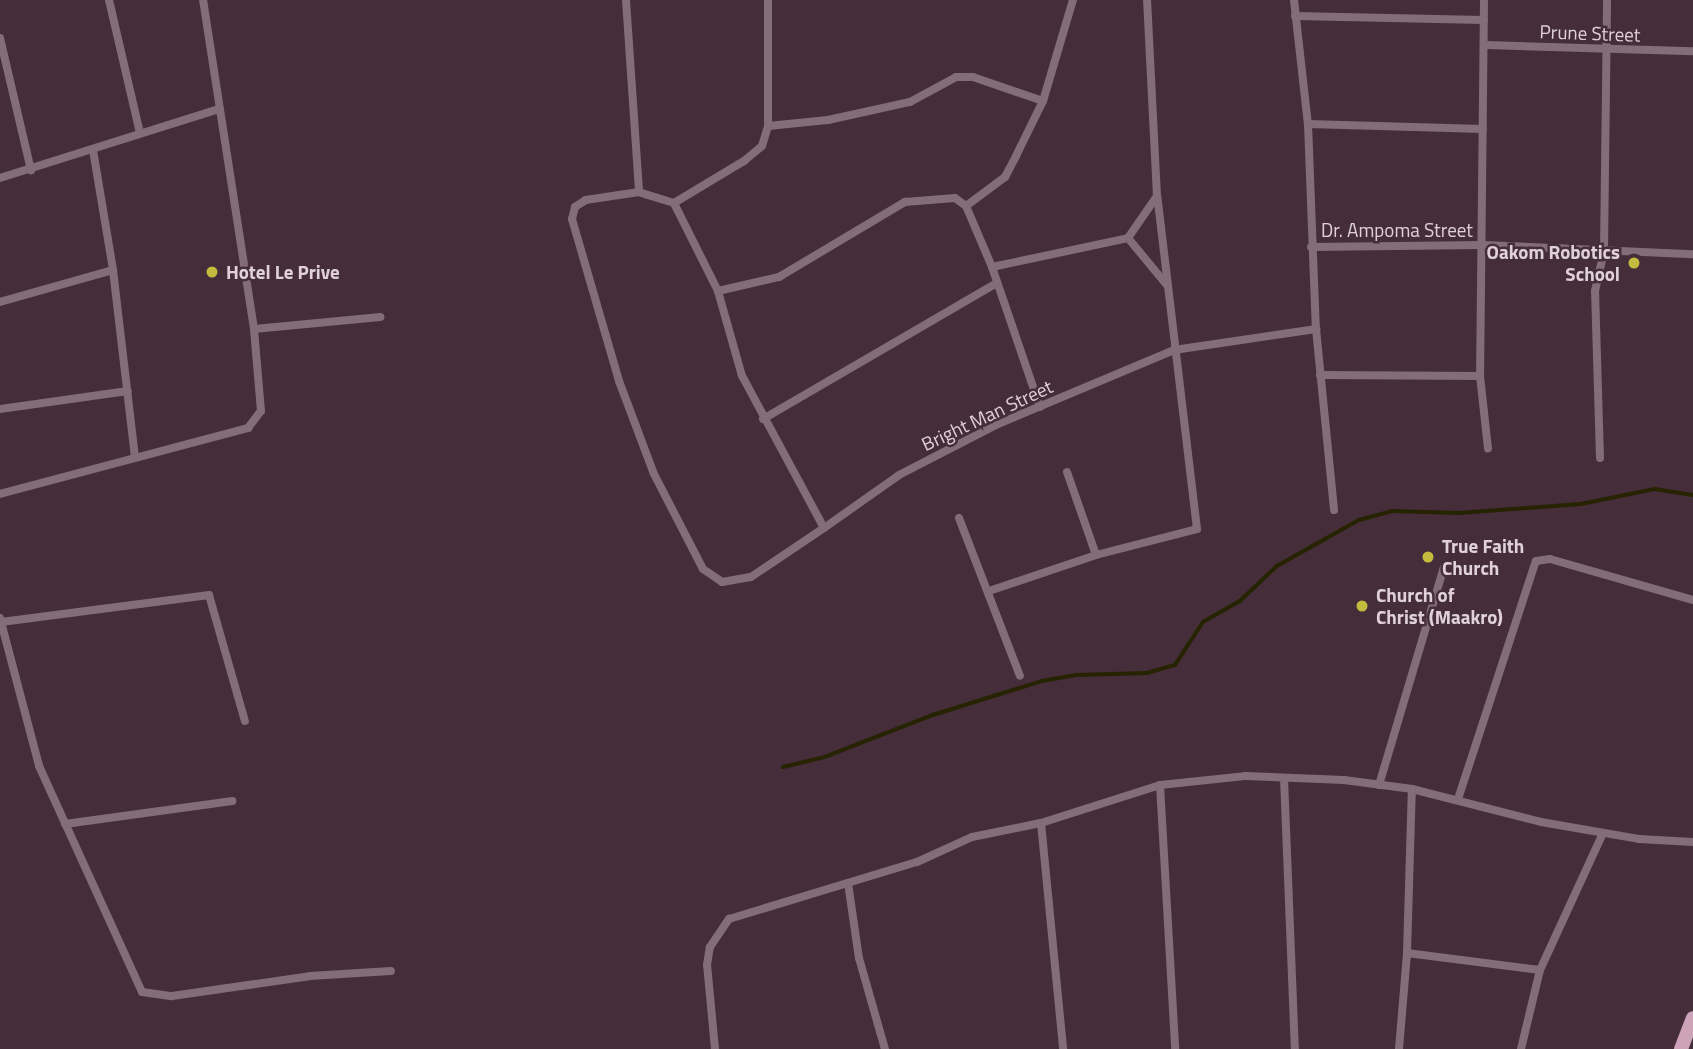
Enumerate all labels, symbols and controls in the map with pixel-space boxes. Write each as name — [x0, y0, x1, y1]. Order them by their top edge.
street label: Prune Street — [1539, 20, 1641, 46]
street label: Dr. Ampoma Street — [1321, 219, 1473, 241]
place label: Oakom Robotics School — [1487, 241, 1620, 285]
marker: Oakom Robotics School — [1626, 255, 1642, 271]
place label: Hotel Le Prive — [226, 261, 340, 283]
marker: Hotel Le Prive — [204, 264, 220, 280]
street label: Bright Man Street — [918, 375, 1056, 455]
place label: True Faith Church — [1442, 535, 1524, 579]
marker: True Faith Church — [1420, 549, 1436, 565]
place label: Church of Christ (Maakro) — [1376, 584, 1503, 628]
marker: Church of Christ (Maakro) — [1354, 598, 1370, 614]

